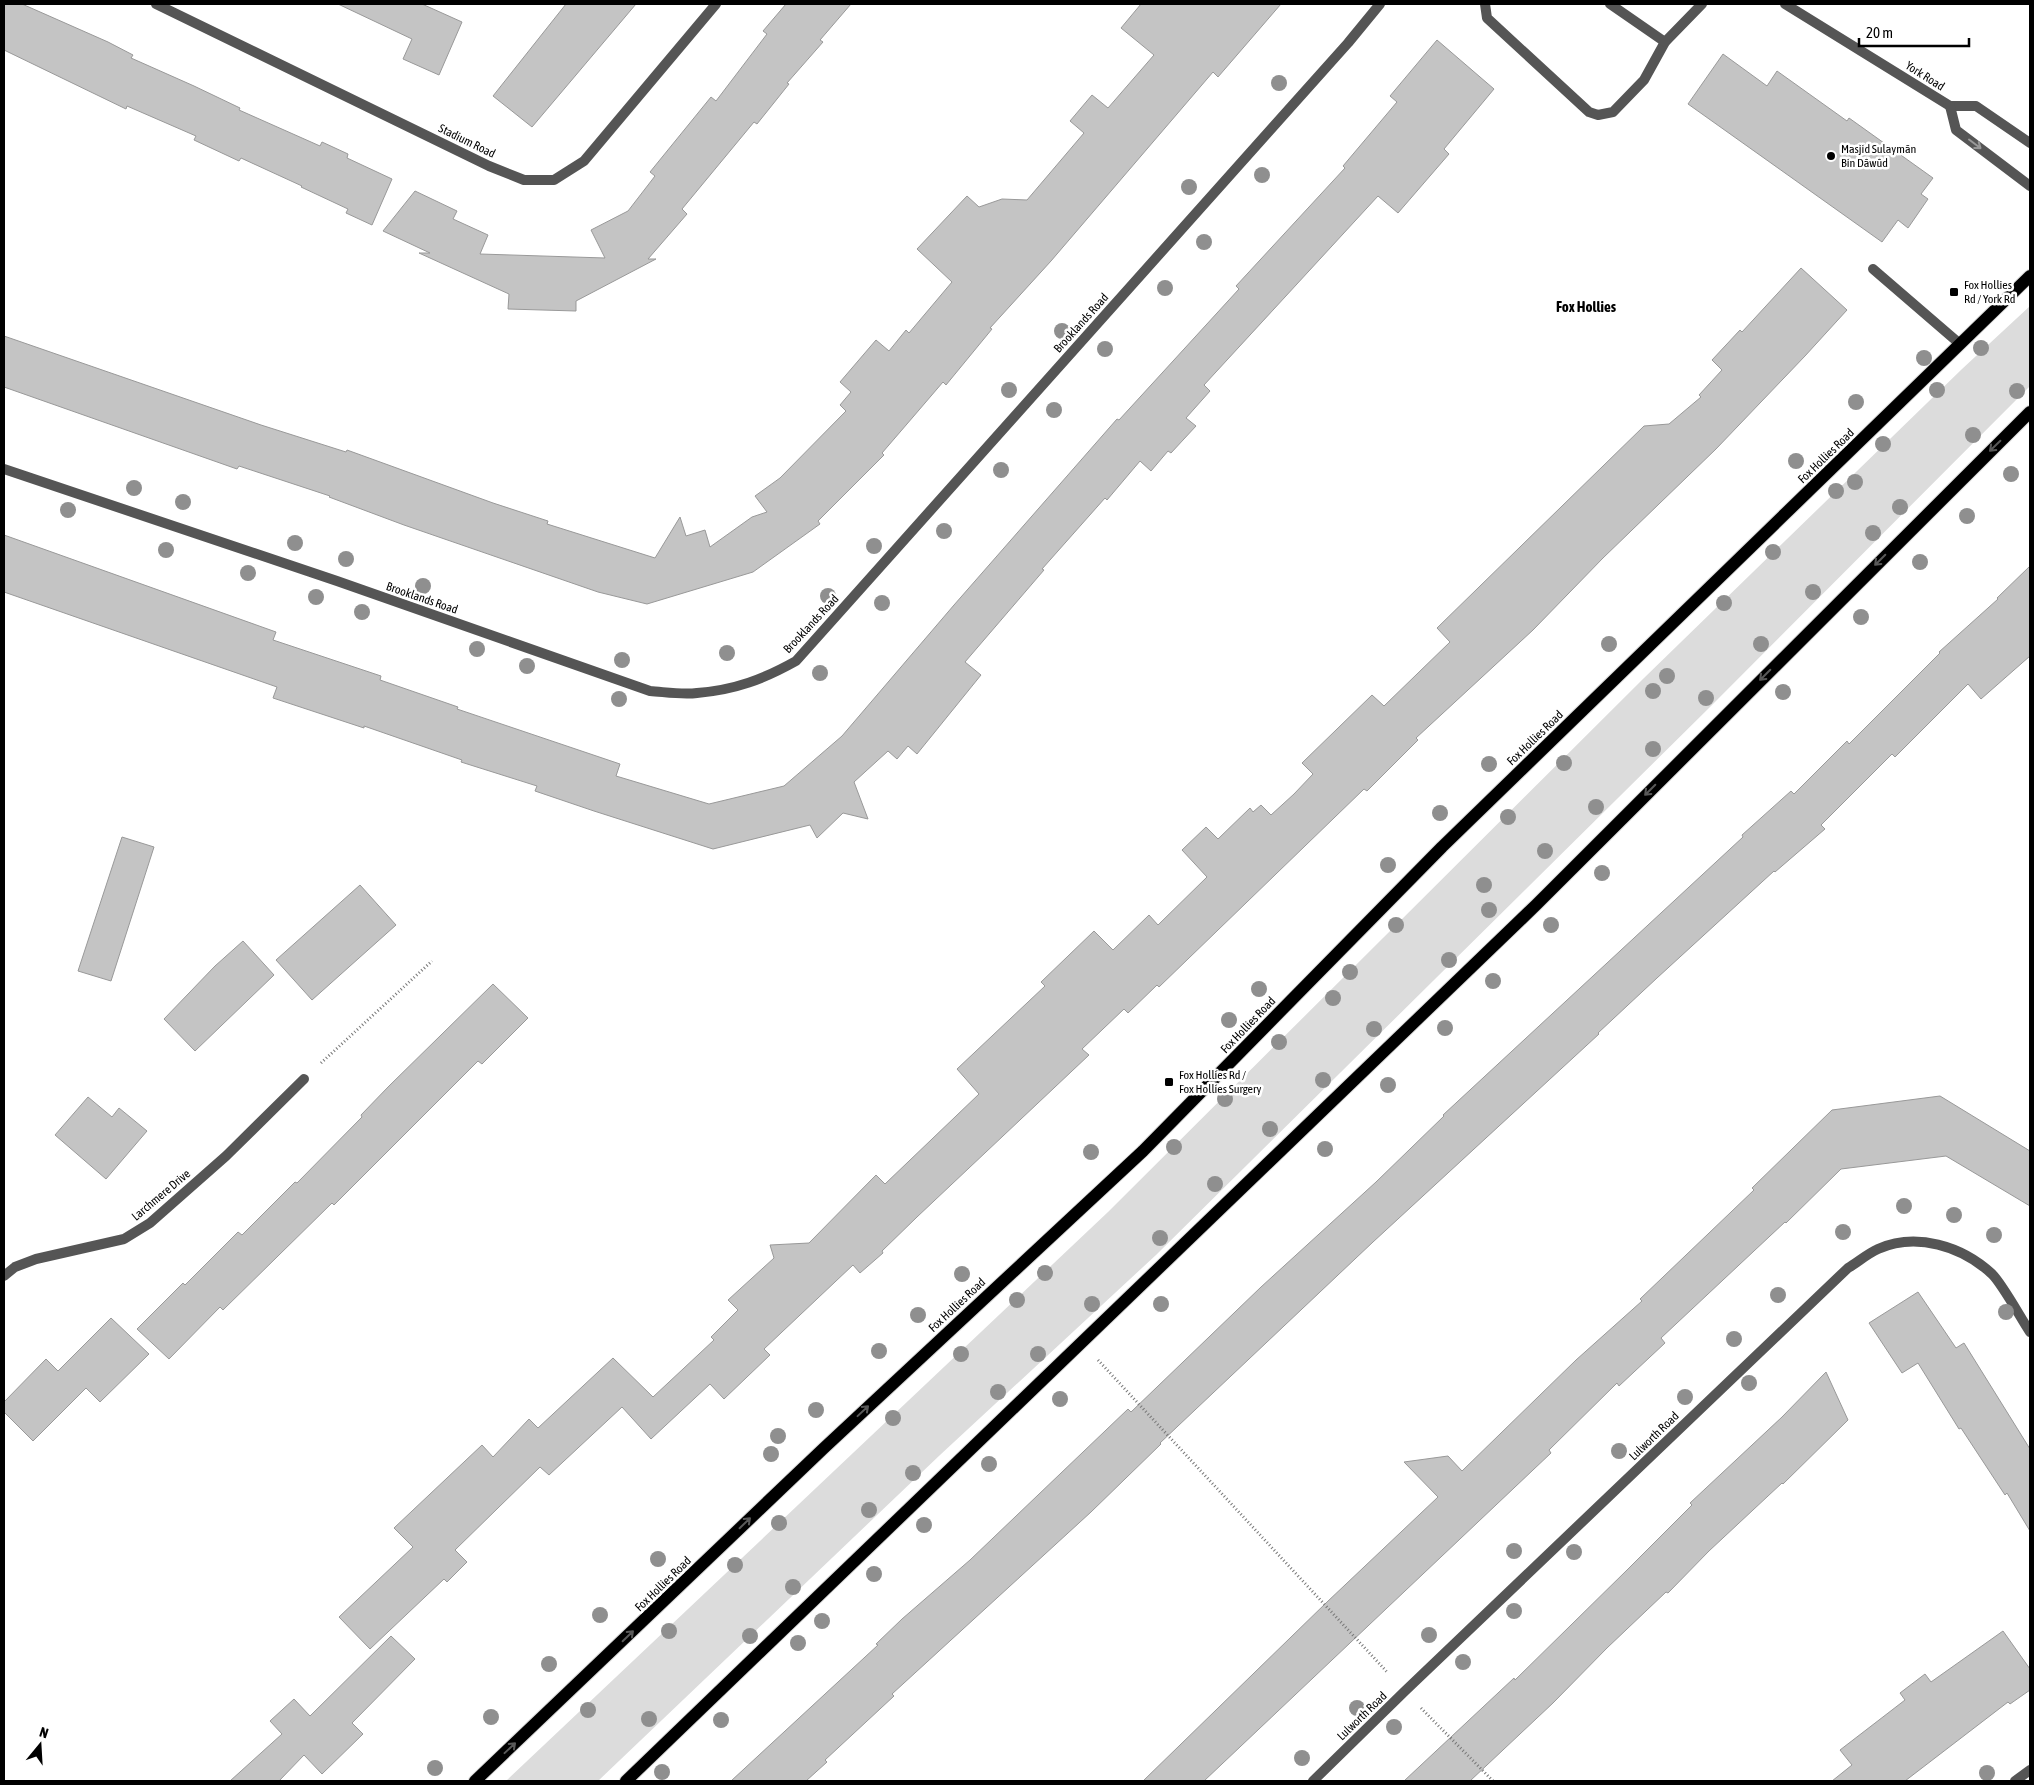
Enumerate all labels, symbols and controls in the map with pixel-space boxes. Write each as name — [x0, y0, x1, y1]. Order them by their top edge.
scale bar — [1859, 15, 1969, 47]
text: 20 m — [1866, 24, 1893, 41]
street label: York Road — [1903, 59, 1947, 93]
street label: Stadium Road — [436, 121, 498, 161]
one-way arrow — [1968, 139, 1982, 149]
place label: Masjid Sulaymān Bin Dāwūd — [1841, 142, 1916, 170]
marker: Masjid Sulaymān Bin Dāwūd — [1825, 150, 1837, 162]
place label: Fox Hollies Rd / York Rd — [1964, 278, 2015, 306]
marker: Fox Hollies Rd / York Rd — [1948, 286, 1960, 298]
street label: Brooklands Road — [1051, 291, 1111, 355]
district label: Fox Hollies — [1556, 298, 1617, 315]
street label: Fox Hollies Road — [1795, 426, 1857, 486]
one-way arrow — [1989, 440, 2002, 452]
one-way arrow — [1874, 554, 1886, 567]
street label: Brooklands Road — [384, 579, 460, 617]
street label: Brooklands Road — [780, 592, 842, 656]
one-way arrow — [1759, 669, 1772, 681]
street label: Fox Hollies Road — [1504, 708, 1566, 768]
one-way arrow — [1644, 784, 1657, 796]
street label: Fox Hollies Road — [1218, 994, 1278, 1056]
place label: Fox Hollies Rd / Fox Hollies Surgery — [1179, 1068, 1262, 1096]
marker: Fox Hollies Rd / Fox Hollies Surgery — [1163, 1076, 1175, 1088]
street label: Larchmere Drive — [129, 1166, 193, 1224]
street label: Fox Hollies Road — [926, 1275, 988, 1335]
one-way arrow — [857, 1405, 870, 1417]
street label: Lulworth Road — [1626, 1409, 1682, 1463]
one-way arrow — [739, 1517, 752, 1529]
street label: Fox Hollies Road — [632, 1554, 694, 1614]
one-way arrow — [622, 1630, 635, 1642]
street label: Lulworth Road — [1334, 1689, 1390, 1743]
north arrow — [15, 1720, 65, 1770]
text: N — [38, 1724, 50, 1742]
one-way arrow — [504, 1742, 517, 1754]

